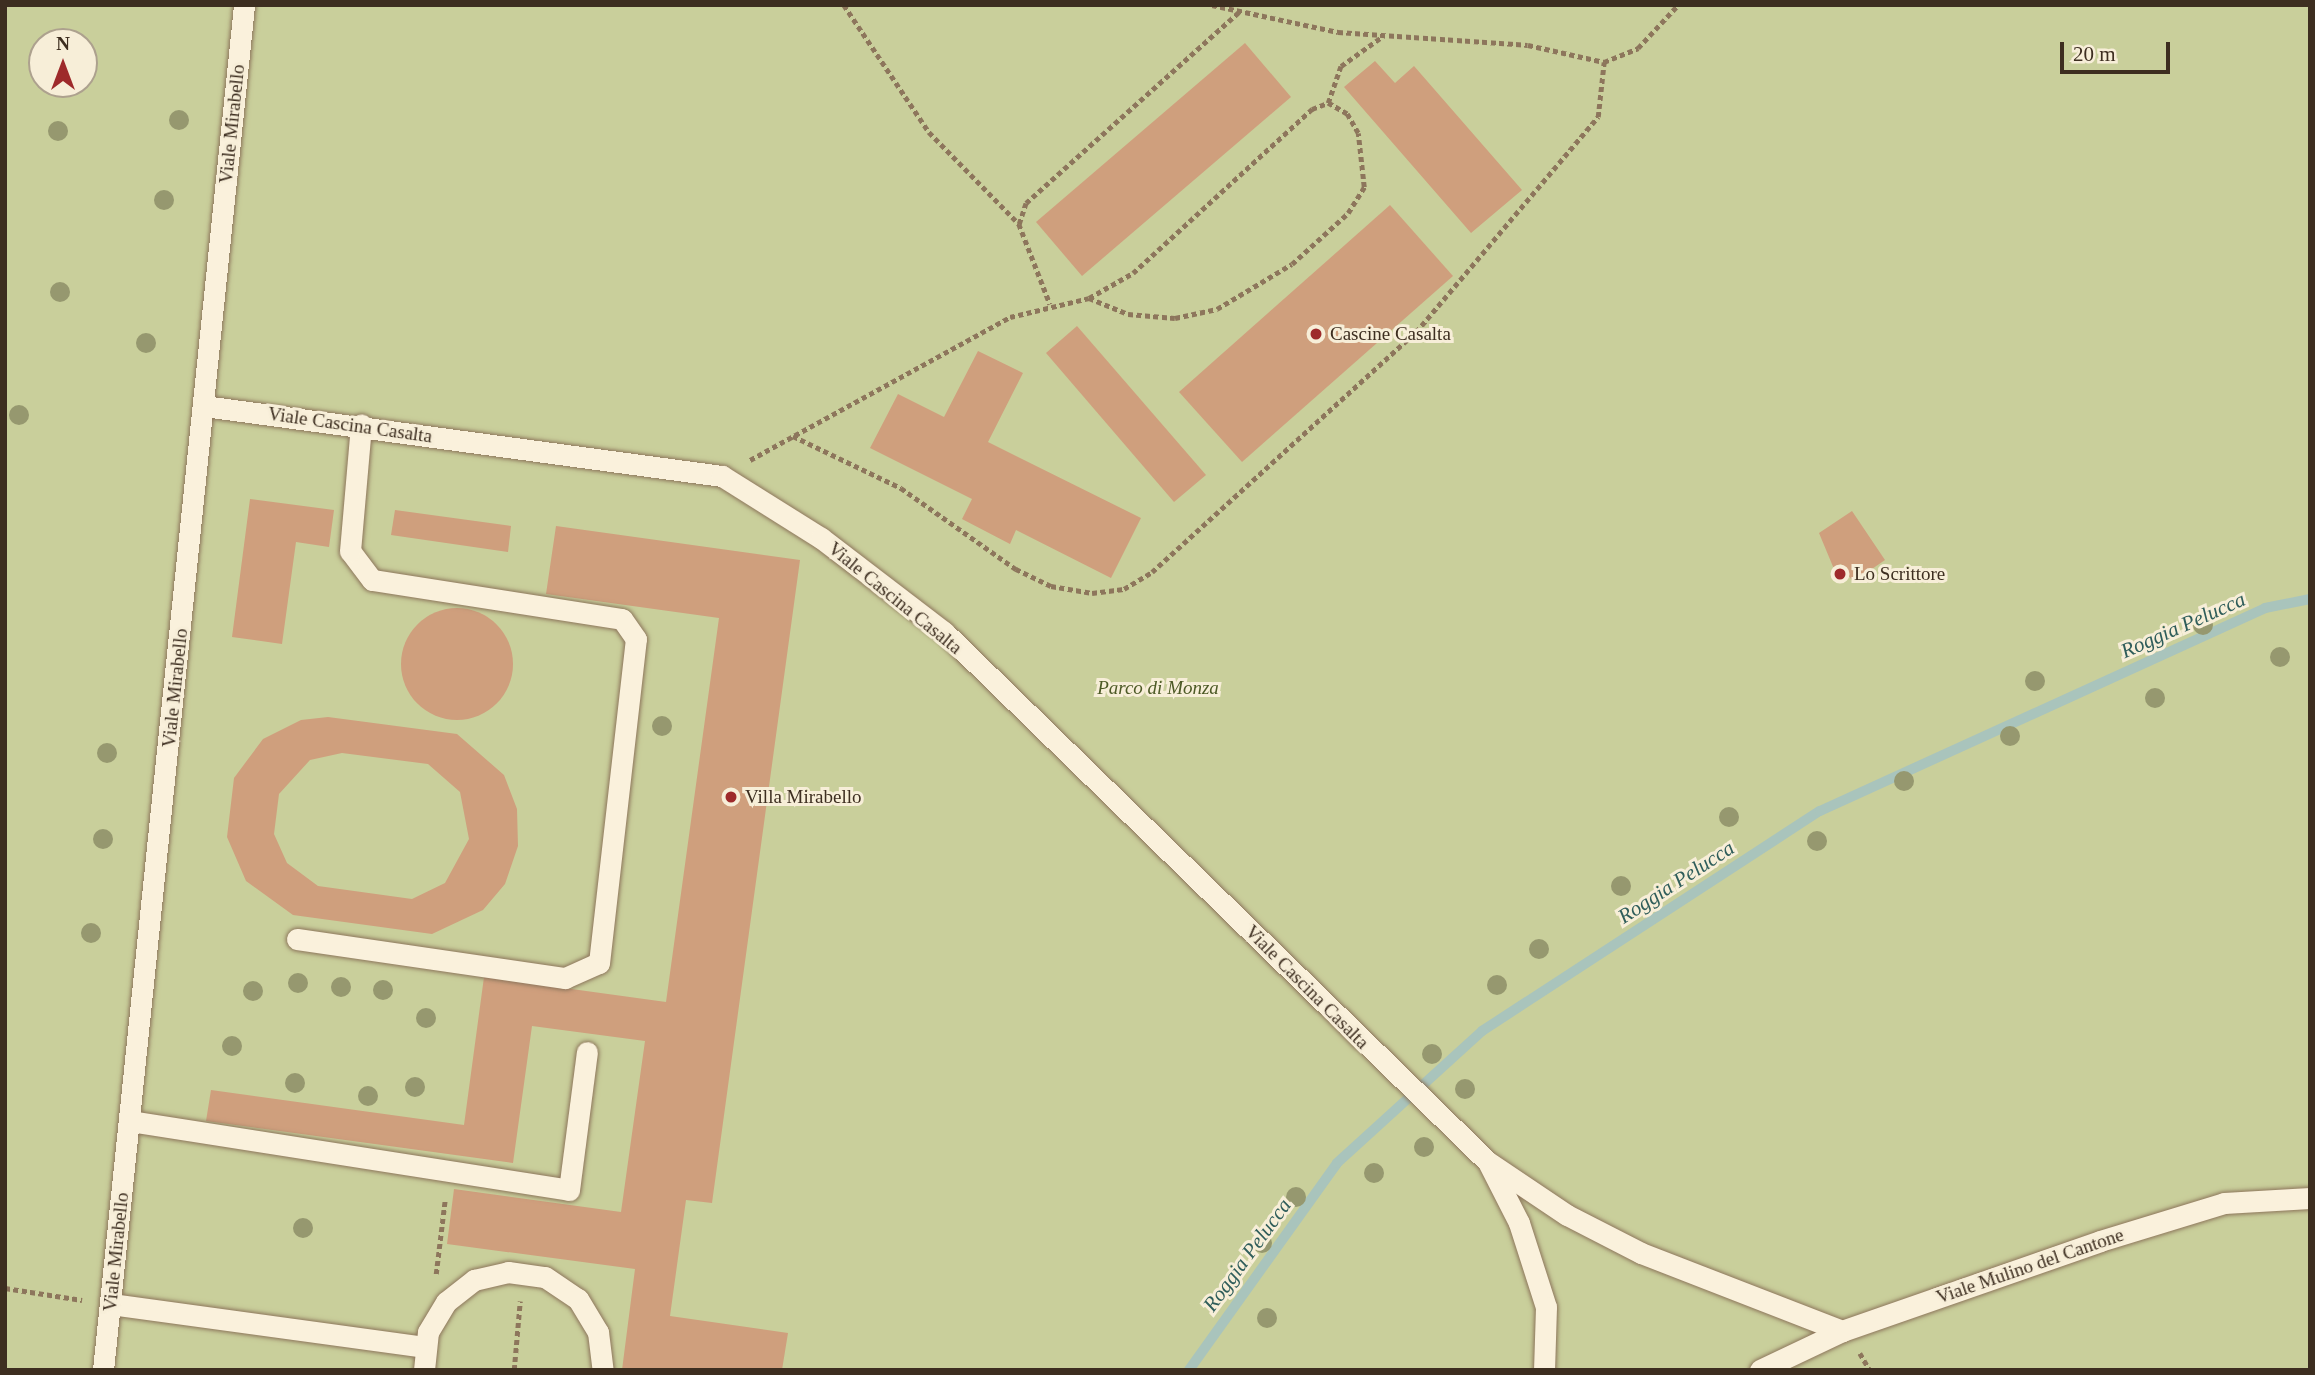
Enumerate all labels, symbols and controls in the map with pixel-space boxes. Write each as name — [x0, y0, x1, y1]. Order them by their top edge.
north arrow — [28, 28, 98, 98]
scale bar — [2063, 28, 2173, 72]
text: N — [56, 33, 70, 54]
text: 20 m — [2073, 42, 2116, 66]
street label: Viale Mirabello — [214, 63, 250, 185]
place label: Cascine Casalta — [1330, 323, 1451, 345]
marker: Cascine Casalta — [1308, 326, 1324, 342]
street label: Viale Cascina Casalta — [266, 402, 434, 448]
street label: Viale Cascina Casalta — [823, 537, 967, 659]
place label: Lo Scrittore — [1854, 563, 1945, 585]
marker: Lo Scrittore — [1832, 566, 1848, 582]
water label: Roggia Pelucca — [2117, 586, 2249, 664]
street label: Viale Mirabello — [157, 627, 193, 749]
park label: Parco di Monza — [1097, 677, 1219, 699]
place label: Villa Mirabello — [745, 786, 862, 808]
marker: Villa Mirabello — [723, 789, 739, 805]
water label: Roggia Pelucca — [1613, 835, 1739, 929]
street label: Viale Cascina Casalta — [1240, 920, 1374, 1054]
street label: Viale Mirabello — [98, 1191, 134, 1313]
water label: Roggia Pelucca — [1198, 1194, 1296, 1316]
street label: Viale Mulino del Cantone — [1933, 1223, 2127, 1309]

